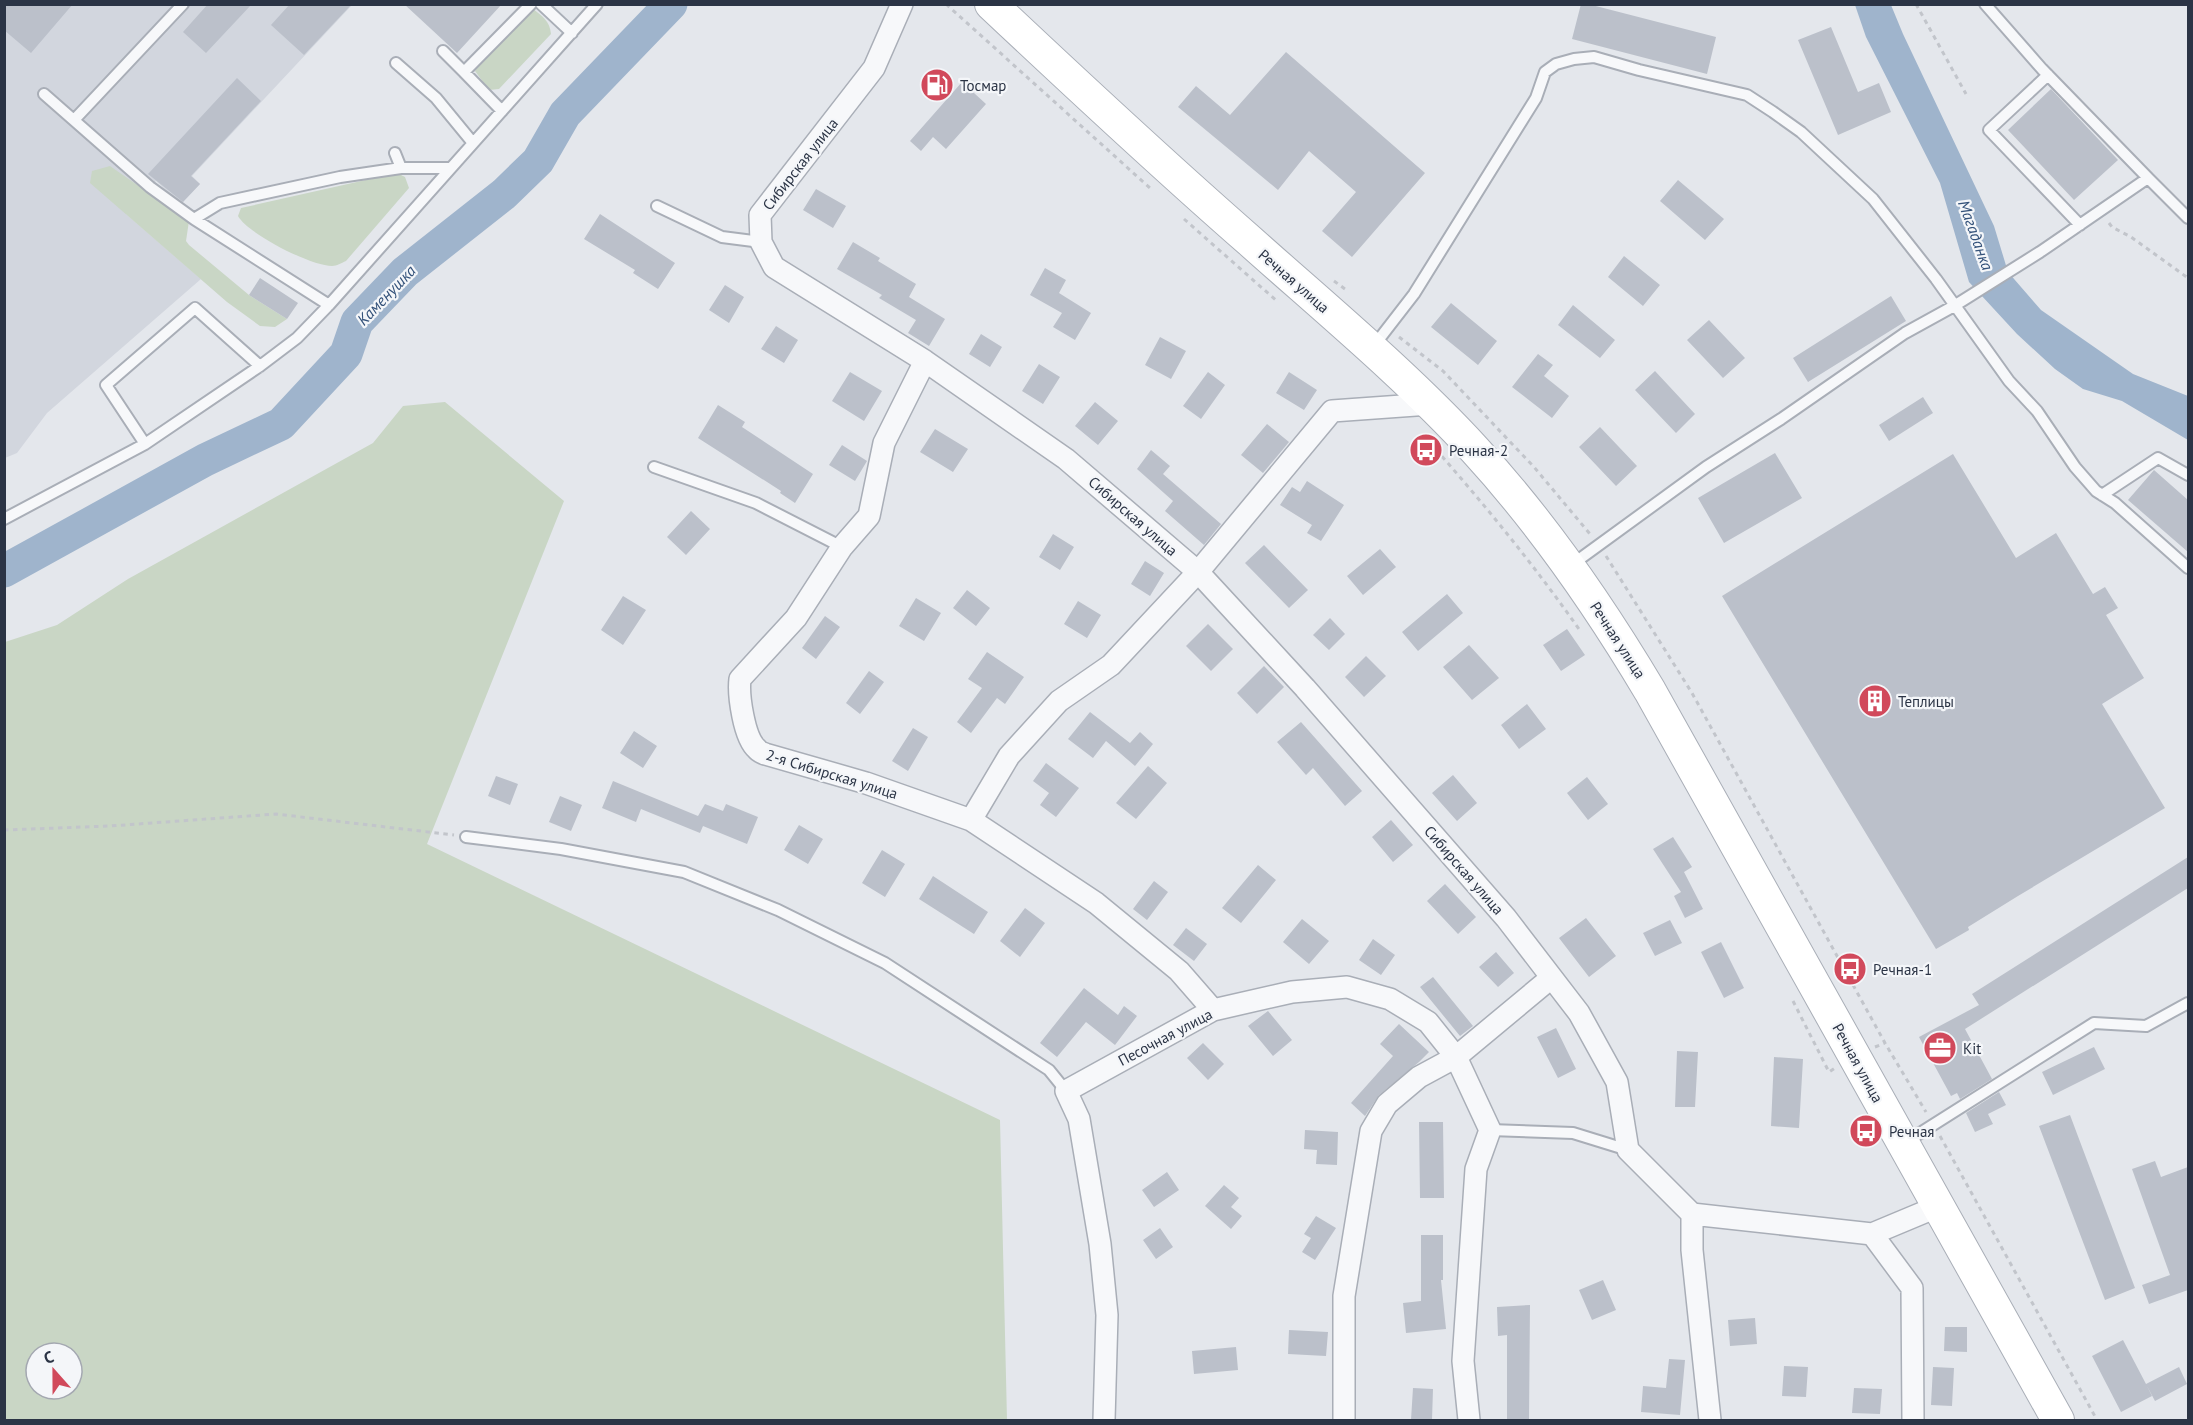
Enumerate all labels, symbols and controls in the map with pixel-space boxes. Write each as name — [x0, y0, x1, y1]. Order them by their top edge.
fuel station icon: Тосмар — [919, 67, 955, 103]
place label: Тосмар — [960, 76, 1006, 95]
street label: Сибирская улица — [758, 114, 842, 214]
water label: Магаданка — [1954, 197, 1998, 273]
street label: Речная улица — [1255, 245, 1333, 317]
water label: Каменушка — [352, 261, 420, 329]
bus stop icon: Речная-2 — [1408, 432, 1444, 468]
place label: Речная-2 — [1449, 441, 1508, 460]
street label: Сибирская улица — [1085, 472, 1181, 560]
street label: Речная улица — [1586, 598, 1650, 682]
building icon: Теплицы — [1857, 683, 1893, 719]
place label: Теплицы — [1898, 692, 1954, 711]
street label: 2-я Сибирская улица — [764, 745, 900, 803]
street label: Сибирская улица — [1420, 822, 1508, 918]
bus stop icon: Речная-1 — [1832, 951, 1868, 987]
place label: Речная-1 — [1873, 960, 1932, 979]
street label: Песочная улица — [1115, 1004, 1215, 1070]
street label: Речная улица — [1828, 1020, 1888, 1106]
office icon: Kit — [1922, 1030, 1958, 1066]
place label: Kit — [1963, 1039, 1981, 1058]
bus stop icon: Речная — [1848, 1113, 1884, 1149]
place label: Речная — [1889, 1122, 1934, 1141]
north arrow — [24, 1341, 84, 1401]
text: С — [41, 1346, 56, 1368]

